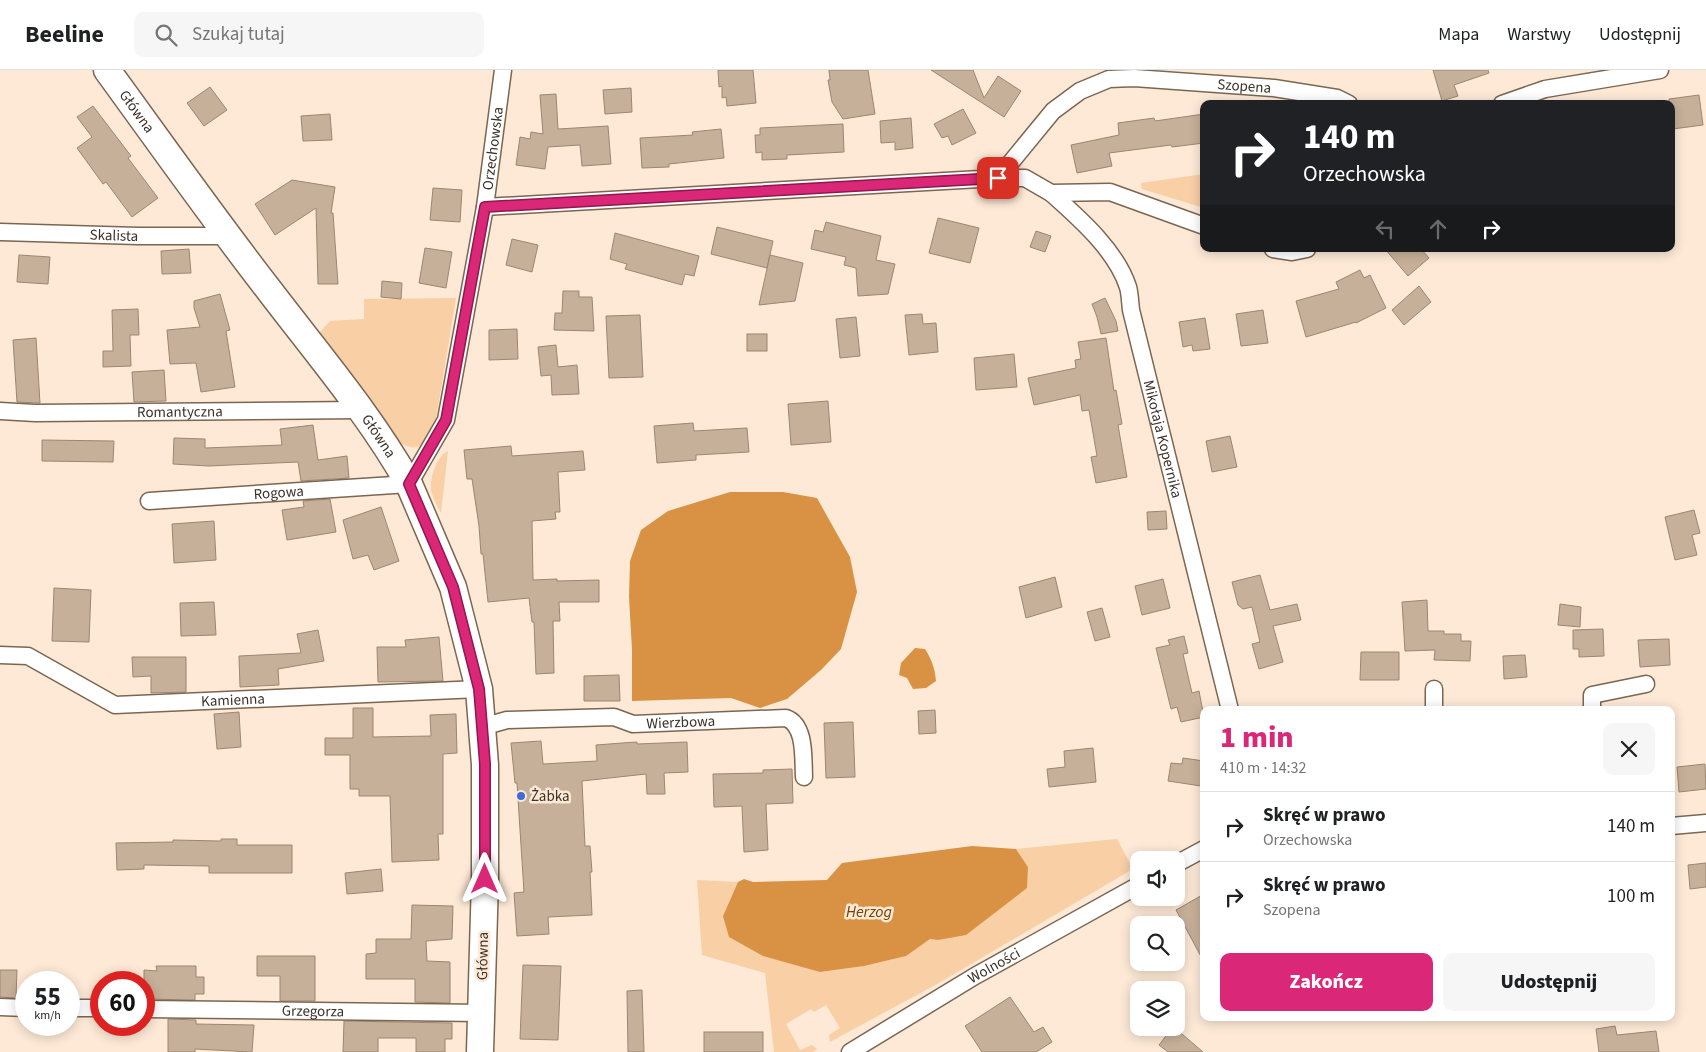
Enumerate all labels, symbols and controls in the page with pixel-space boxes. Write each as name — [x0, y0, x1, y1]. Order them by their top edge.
search box — [134, 12, 484, 57]
text: Beeline — [25, 17, 104, 52]
icon: search — [152, 21, 180, 49]
text: Szukaj tutaj — [192, 21, 285, 48]
text: Mapa — [1438, 22, 1479, 47]
text: Warstwy — [1507, 22, 1571, 47]
text: Udostępnij — [1599, 22, 1681, 47]
street label: Szopena — [1217, 73, 1272, 98]
street label: Główna — [114, 86, 160, 137]
street label: Orzechowska — [477, 106, 509, 191]
text: 140 m — [1303, 112, 1395, 162]
icon: right — [1220, 120, 1285, 185]
pin — [977, 157, 1019, 199]
text: Orzechowska — [1303, 158, 1426, 190]
icon: arrive — [984, 164, 1012, 192]
icon: left — [1371, 215, 1399, 243]
icon: ahead — [1424, 215, 1452, 243]
icon: right — [1477, 215, 1505, 243]
street label: Skalista — [89, 224, 139, 247]
street label: Mikołaja Kopernika — [1138, 378, 1188, 500]
street label: Romantyczna — [137, 401, 223, 423]
street label: Główna — [357, 410, 401, 462]
street label: Rogowa — [253, 480, 304, 505]
street label: Kamienna — [201, 688, 265, 712]
street label: Wierzbowa — [646, 710, 716, 734]
text: 1 min — [1220, 716, 1294, 759]
button: close — [1603, 723, 1655, 775]
text: 410 m · 14:32 — [1220, 757, 1307, 779]
place label: Żabka — [531, 786, 570, 807]
marker: Żabka — [515, 790, 527, 802]
text: Skręć w prawo — [1263, 802, 1385, 829]
icon: right — [1220, 813, 1248, 841]
text: 140 m — [1607, 813, 1655, 840]
text: Orzechowska — [1263, 829, 1352, 851]
map controls — [1130, 851, 1185, 1036]
button: sound — [1130, 851, 1185, 906]
position arrow — [458, 852, 510, 904]
text: Skręć w prawo — [1263, 872, 1385, 899]
icon: right — [1220, 883, 1248, 911]
text: 100 m — [1607, 883, 1655, 910]
text: Szopena — [1263, 899, 1321, 921]
water label: Herzog — [846, 901, 892, 923]
button: search — [1130, 916, 1185, 971]
street label: Główna — [472, 932, 494, 980]
street label: Wolności — [964, 942, 1024, 988]
button: Zakończ — [1220, 953, 1433, 1011]
button: Udostępnij — [1443, 953, 1655, 1011]
speed limit sign: 60 — [90, 971, 155, 1036]
text: 55 — [34, 979, 61, 1015]
button: layers — [1130, 981, 1185, 1036]
street label: Grzegorza — [282, 1000, 344, 1022]
text: km/h — [34, 1007, 61, 1024]

